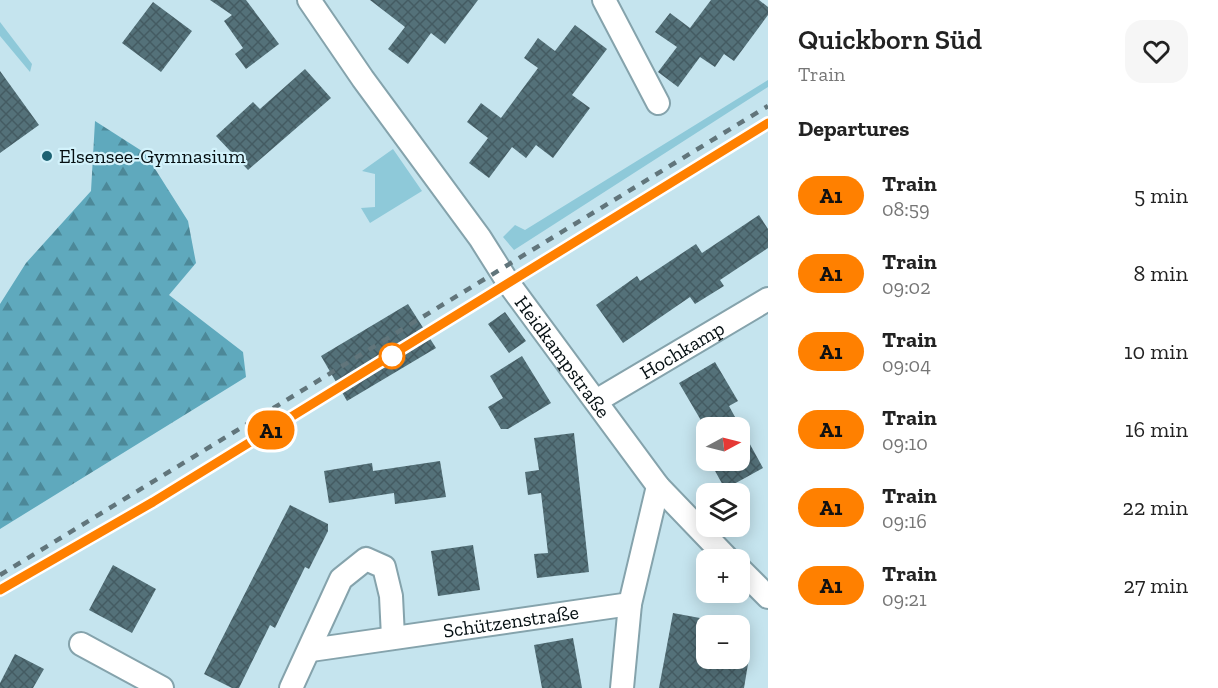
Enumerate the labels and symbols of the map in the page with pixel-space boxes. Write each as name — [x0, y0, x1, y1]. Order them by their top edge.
place label: Elsensee-Gymnasium — [59, 144, 246, 168]
marker: Elsensee-Gymnasium — [40, 149, 54, 163]
street label: Heidkampstraße — [510, 291, 616, 423]
street label: Hochkamp — [636, 316, 728, 384]
unlabelled marker — [379, 343, 405, 369]
line badge: A1 — [244, 410, 298, 450]
north arrow — [696, 417, 750, 471]
street label: Schützenstraße — [442, 600, 580, 643]

